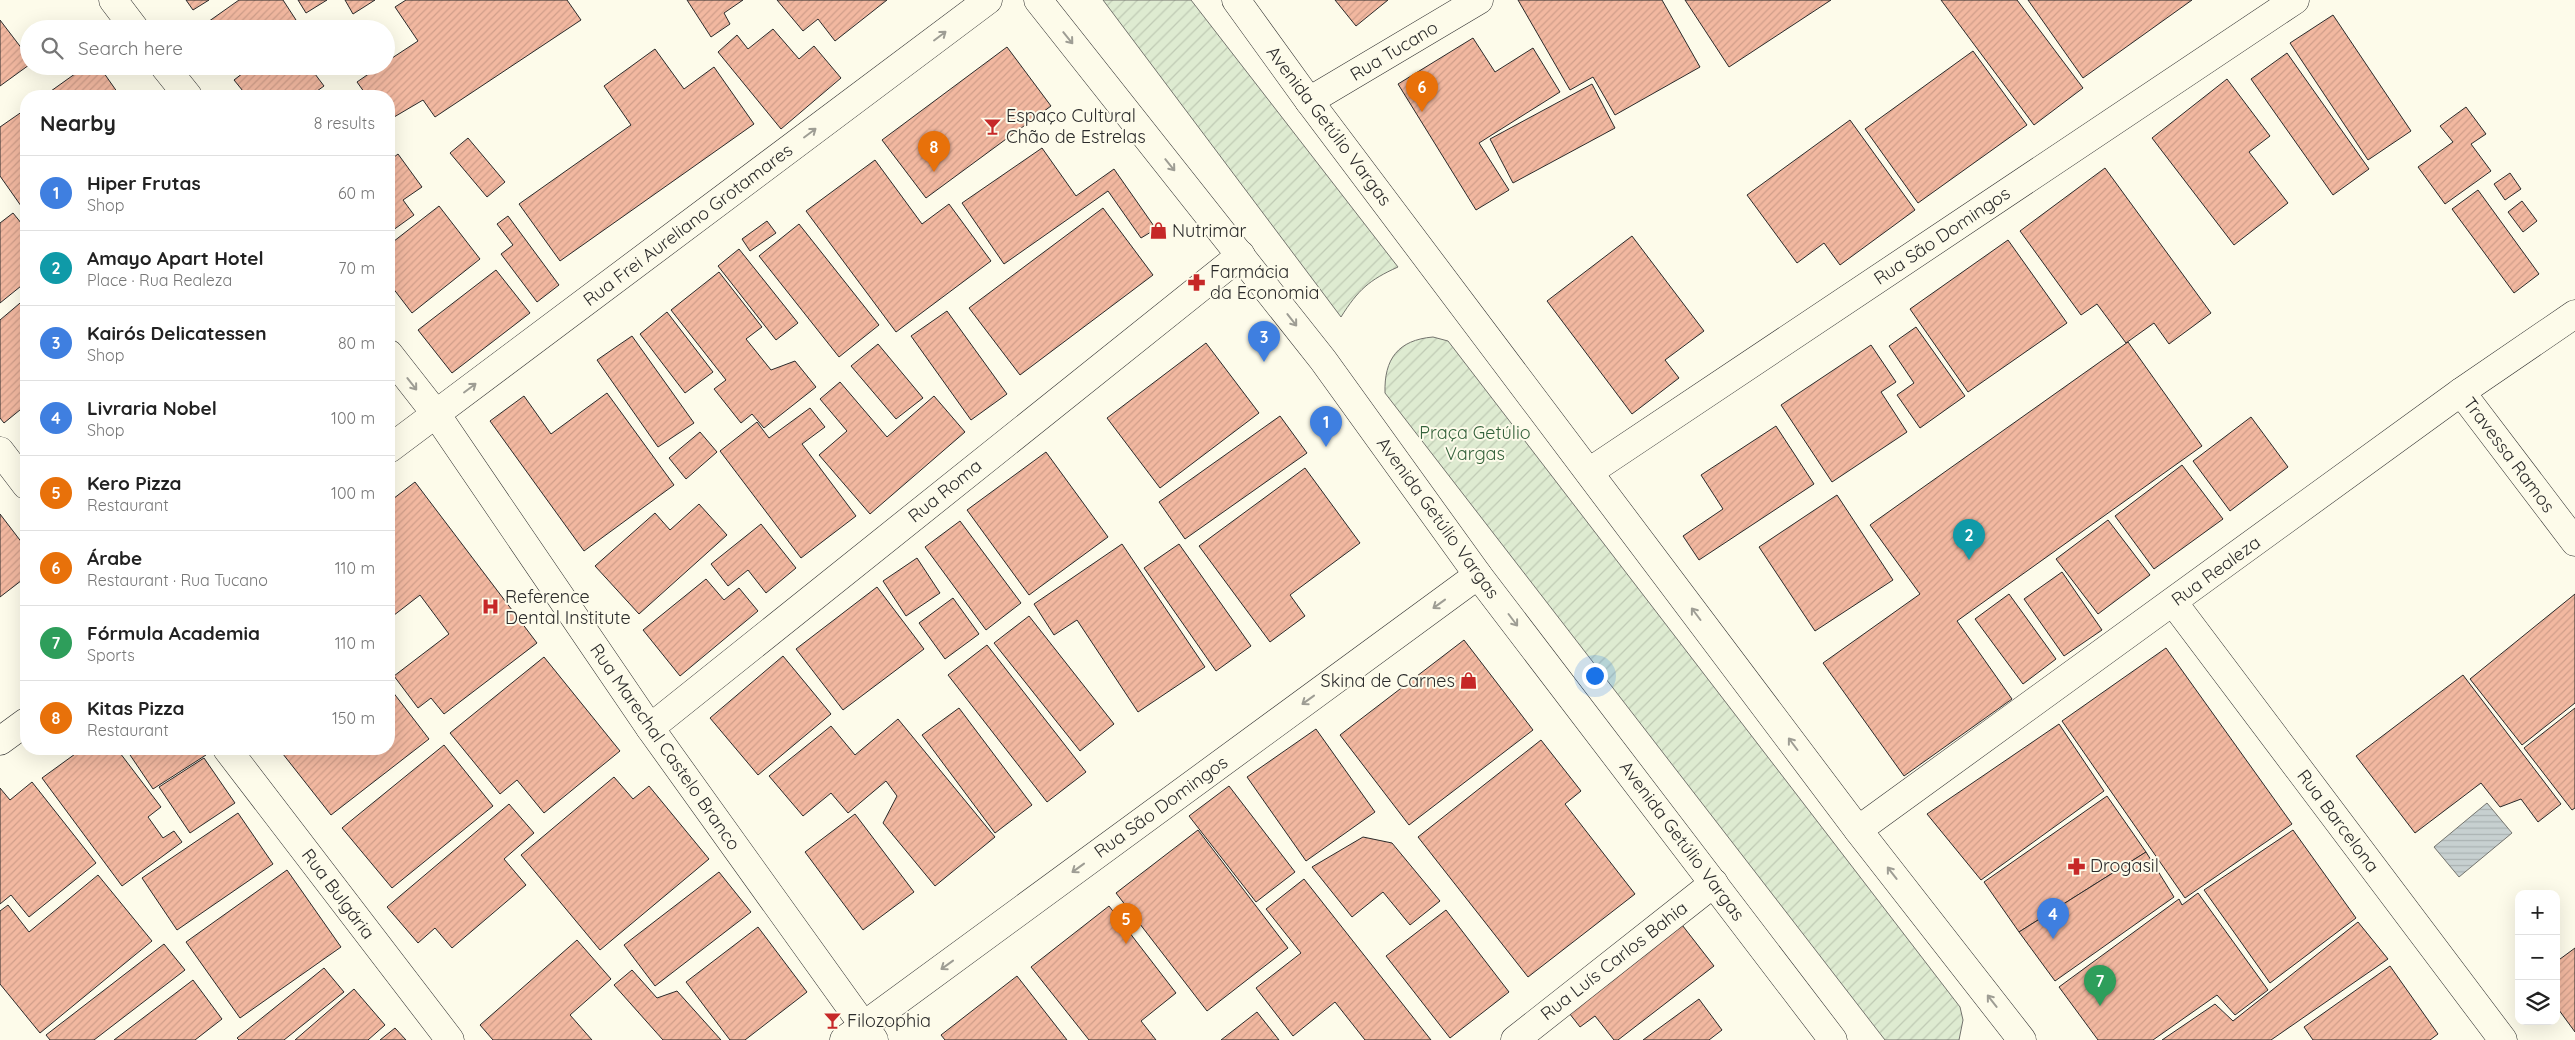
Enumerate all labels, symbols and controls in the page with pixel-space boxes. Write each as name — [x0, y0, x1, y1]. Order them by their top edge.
street label: Rua Tucano — [1346, 15, 1442, 86]
search box — [20, 20, 395, 75]
one-way arrow — [933, 31, 947, 41]
one-way arrow — [1063, 31, 1074, 44]
icon: search — [38, 34, 66, 62]
text: Search here — [78, 36, 183, 60]
street label: Avenida Getúlio Vargas — [1262, 41, 1397, 210]
pin: 6 — [1406, 71, 1438, 112]
place label: Espaço Cultural Chão de Estrelas — [1006, 104, 1146, 148]
text: Nearby — [40, 110, 116, 136]
text: 8 results — [314, 113, 375, 133]
bar icon: Espaço Cultural Chão de Estrelas — [982, 116, 1002, 136]
one-way arrow — [803, 128, 816, 139]
pin: 8 — [918, 131, 950, 172]
street label: Rua Frei Aureliano Grotamares — [578, 138, 797, 311]
one-way arrow — [1164, 158, 1175, 171]
text: Hiper Frutas — [87, 171, 201, 195]
street label: Rua São Domingos — [1869, 181, 2014, 290]
text: 1 — [53, 183, 59, 203]
text: 60 m — [338, 183, 375, 203]
text: Shop — [87, 195, 124, 215]
place label: Nutrimar — [1172, 219, 1247, 242]
shop icon: Nutrimar — [1148, 221, 1168, 241]
text: Amayo Apart Hotel — [87, 246, 264, 270]
text: 2 — [51, 258, 61, 278]
text: 70 m — [338, 258, 375, 278]
place label: Farmácia da Economia — [1210, 260, 1320, 304]
text: Place · Rua Realeza — [87, 270, 232, 290]
pharmacy icon: Farmácia da Economia — [1186, 272, 1206, 292]
one-way arrow — [1286, 313, 1297, 326]
text: Kairós Delicatessen — [87, 321, 267, 345]
pin: 3 — [1248, 321, 1280, 362]
text: 3 — [52, 333, 60, 353]
text: 80 m — [338, 333, 375, 353]
text: Shop — [87, 345, 124, 365]
one-way arrow — [407, 377, 418, 390]
one-way arrow — [463, 383, 476, 394]
street label: Travessa Ramos — [2459, 393, 2560, 517]
text: Livraria Nobel — [87, 396, 217, 420]
pin: 1 — [1310, 406, 1342, 447]
text: 4 — [51, 408, 61, 428]
text: 100 m — [331, 408, 375, 428]
text: Shop — [87, 420, 124, 440]
park label: Praça Getúlio Vargas — [1419, 421, 1531, 465]
street label: Avenida Getúlio Vargas — [1372, 432, 1505, 603]
street label: Rua Roma — [903, 454, 986, 527]
text: Kero Pizza — [87, 471, 182, 495]
text: 5 — [51, 483, 61, 503]
text: 100 m — [331, 483, 375, 503]
text: Restaurant — [87, 495, 169, 515]
pin: 2 — [1953, 519, 1985, 560]
street label: Rua Realeza — [2167, 531, 2265, 611]
text: Árabe — [87, 546, 142, 570]
text: 6 — [52, 558, 60, 578]
text: 110 m — [335, 558, 375, 578]
text: Restaurant · Rua Tucano — [87, 570, 268, 590]
place label: Reference Dental Institute — [505, 585, 631, 629]
hospital icon: Reference Dental Institute — [481, 597, 501, 617]
one-way arrow — [1432, 599, 1446, 609]
one-way arrow — [1691, 607, 1701, 621]
one-way arrow — [1507, 613, 1518, 626]
text: Fórmula Academia — [87, 621, 260, 645]
text: 7 — [52, 633, 60, 653]
text: 110 m — [335, 633, 375, 653]
street label: Rua Marechal Castelo Branco — [585, 639, 746, 854]
text: Sports — [87, 645, 135, 665]
your location — [1582, 663, 1608, 689]
place label: Skina de Carnes — [1321, 669, 1455, 692]
shop icon: Skina de Carnes — [1459, 671, 1479, 691]
one-way arrow — [1301, 695, 1315, 705]
text: Kitas Pizza — [87, 696, 184, 720]
text: 8 — [52, 708, 60, 728]
text: 150 m — [332, 708, 375, 728]
text: Restaurant — [87, 720, 169, 740]
one-way arrow — [1788, 738, 1799, 751]
street label: Rua São Domingos — [1089, 750, 1232, 863]
street label: Avenida Getúlio Vargas — [1615, 756, 1750, 925]
street label: Rua Barcelona — [2292, 765, 2385, 877]
street label: Rua Bulgária — [297, 844, 380, 944]
place label: Drogasil — [2090, 854, 2159, 877]
pharmacy icon: Drogasil — [2066, 856, 2086, 876]
one-way arrow — [1072, 863, 1085, 874]
one-way arrow — [1887, 867, 1898, 880]
map controls — [2515, 890, 2560, 1025]
button: + — [2515, 890, 2560, 935]
street label: Rua Luís Carlos Bahia — [1536, 896, 1692, 1025]
pin: 4 — [2037, 898, 2069, 939]
pin: 5 — [1110, 903, 1142, 944]
button: − — [2515, 935, 2560, 980]
one-way arrow — [941, 959, 954, 970]
pin: 7 — [2084, 965, 2116, 1006]
button: layers — [2515, 980, 2560, 1025]
one-way arrow — [1987, 995, 1998, 1008]
place label: Filozophia — [847, 1009, 931, 1032]
bar icon: Filozophia — [823, 1011, 843, 1031]

